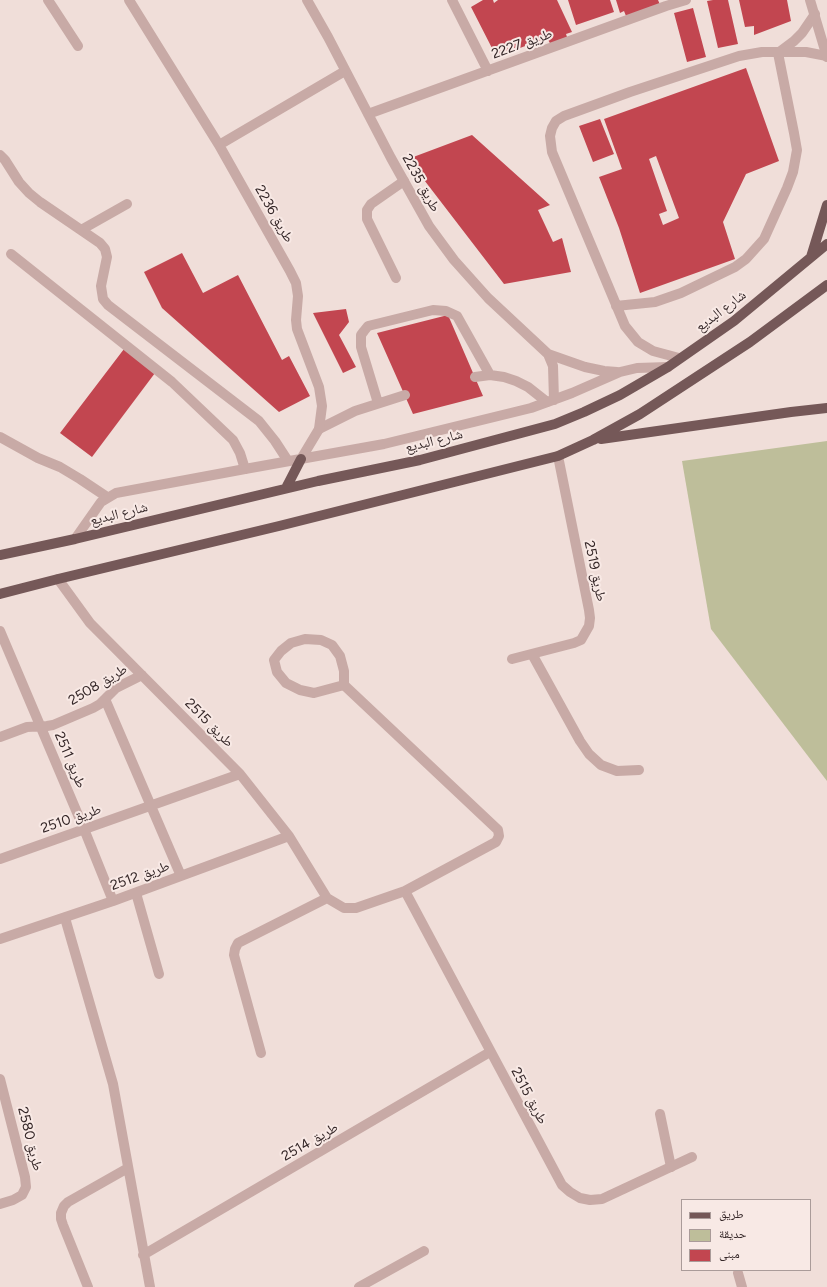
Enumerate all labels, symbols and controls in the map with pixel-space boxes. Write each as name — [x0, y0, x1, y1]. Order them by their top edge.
street label: طريق 2227 — [489, 25, 555, 63]
street label: طريق 2235 — [398, 151, 444, 215]
street label: طريق 2236 — [251, 182, 297, 246]
street label: شارع البديع — [693, 287, 749, 335]
street label: شارع البديع — [404, 426, 464, 456]
street label: شارع البديع — [89, 499, 149, 529]
street label: طريق 2519 — [580, 539, 610, 603]
street label: طريق 2508 — [66, 661, 130, 709]
street label: طريق 2515 — [181, 695, 237, 751]
street label: طريق 2511 — [51, 729, 89, 791]
street label: طريق 2510 — [39, 801, 103, 837]
street label: طريق 2512 — [108, 858, 172, 894]
street label: طريق 2515 — [507, 1065, 551, 1127]
street label: طريق 2580 — [14, 1105, 46, 1173]
street label: طريق 2514 — [279, 1119, 341, 1165]
legend — [681, 1199, 811, 1271]
text: طريق — [719, 1207, 744, 1221]
text: حديقة — [719, 1227, 747, 1241]
text: مبنى — [719, 1247, 740, 1261]

